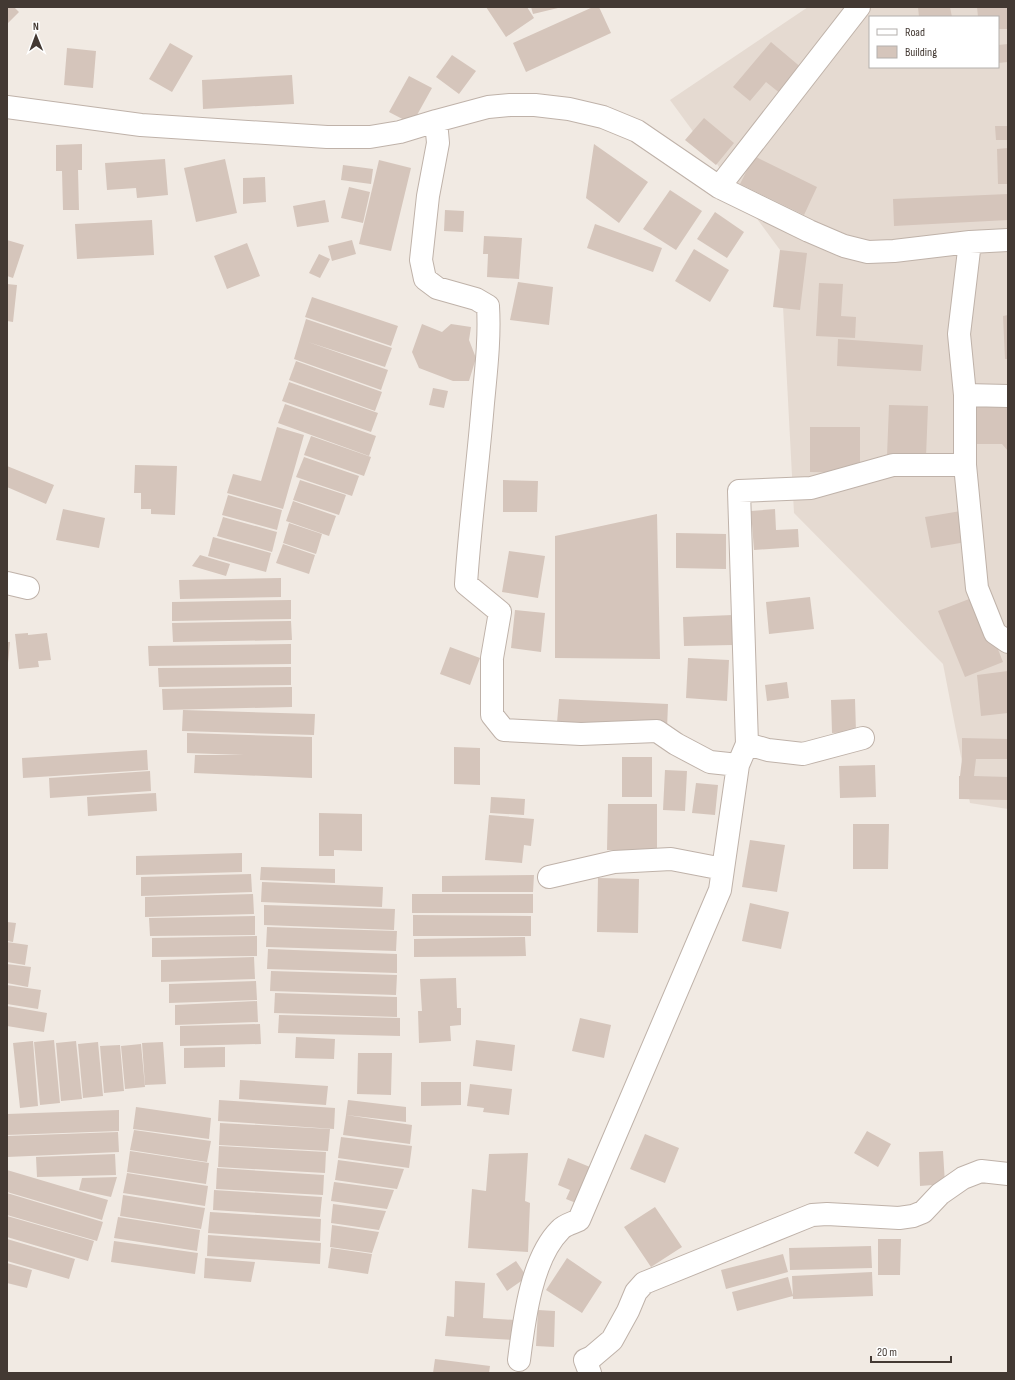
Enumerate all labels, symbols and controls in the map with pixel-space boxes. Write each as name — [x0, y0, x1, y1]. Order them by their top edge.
north arrow — [16, 16, 56, 56]
legend — [869, 16, 999, 68]
text: N — [33, 20, 39, 33]
text: Road — [905, 25, 925, 40]
text: Building — [905, 45, 937, 60]
scale bar — [871, 1338, 951, 1364]
text: 20 m — [877, 1345, 897, 1360]

